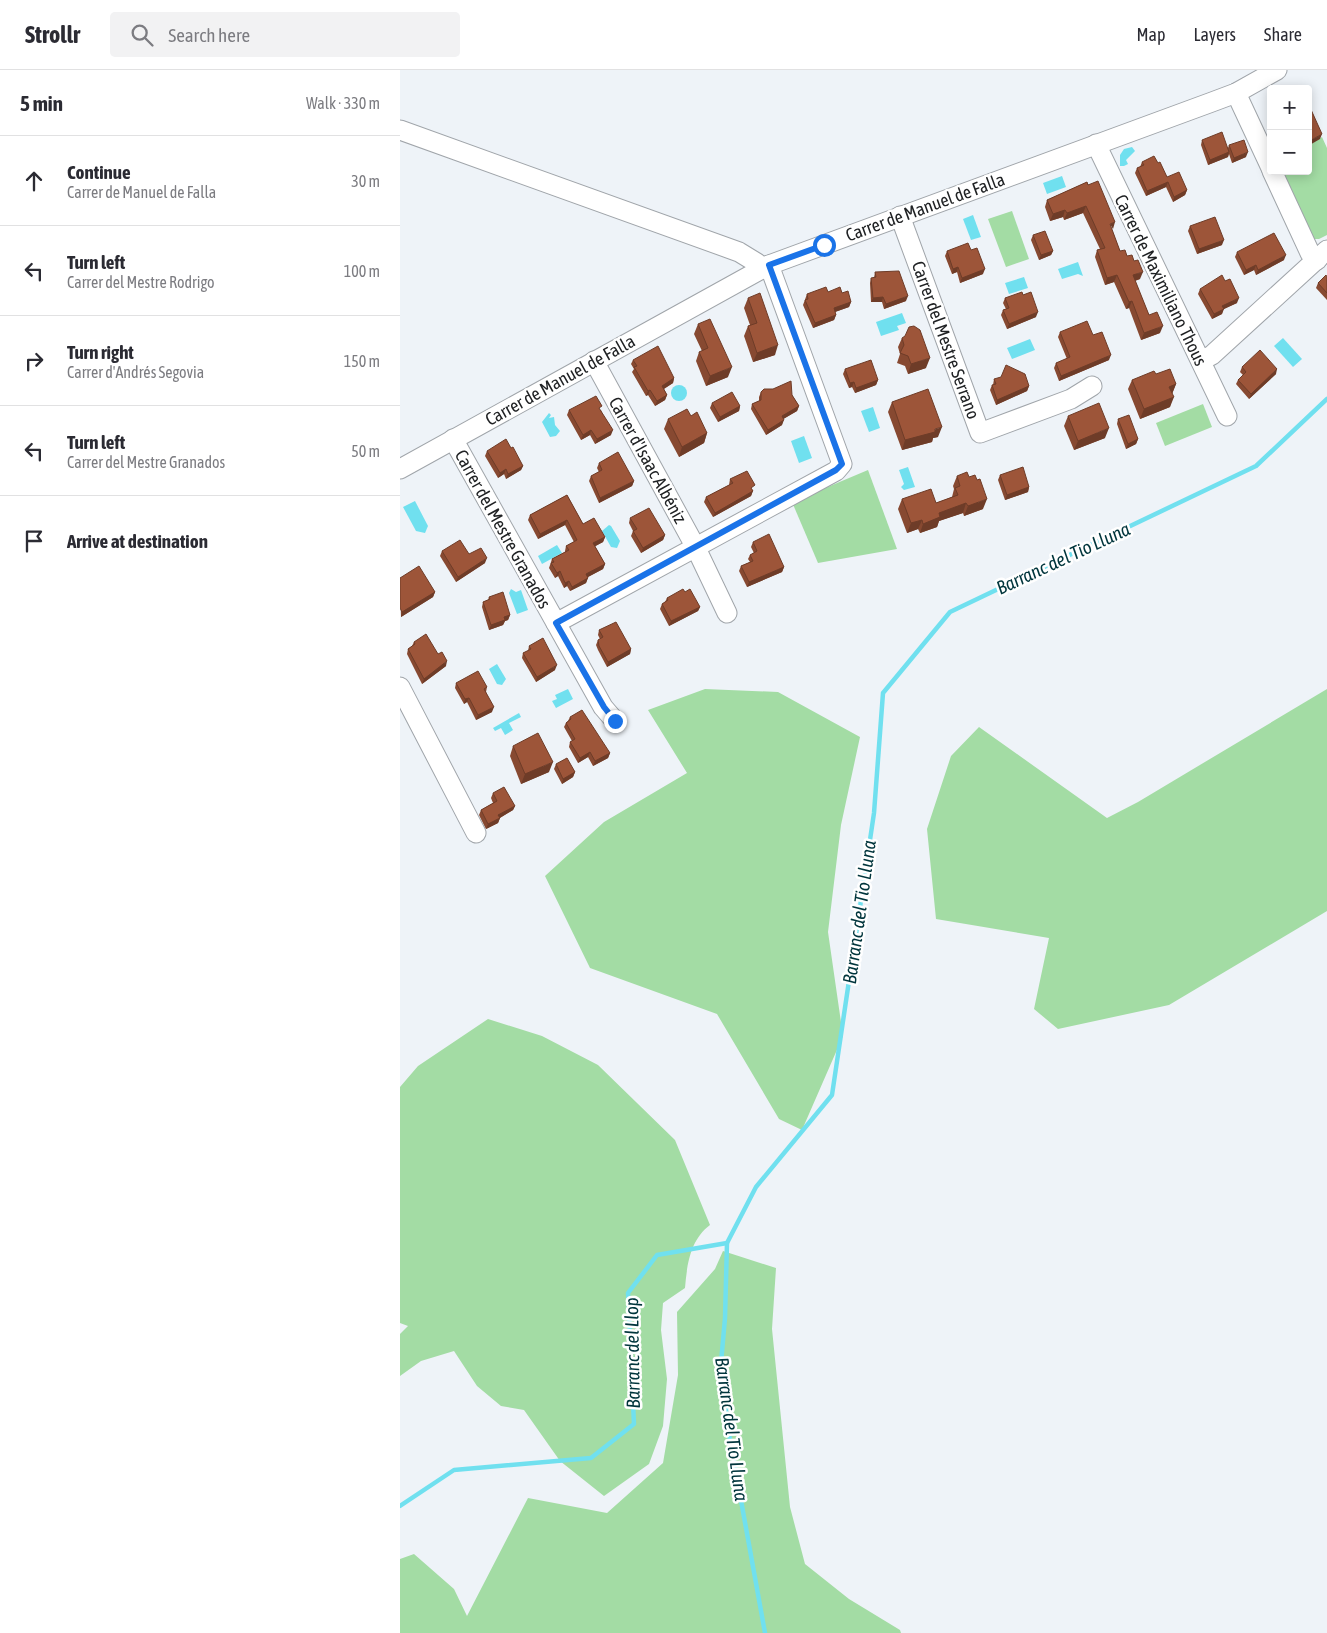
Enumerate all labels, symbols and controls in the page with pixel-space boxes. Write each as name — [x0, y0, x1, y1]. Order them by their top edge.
search box — [110, 12, 460, 57]
text: Strollr — [25, 21, 80, 48]
icon: search — [128, 21, 156, 49]
text: Search here — [168, 24, 250, 46]
text: Map — [1136, 24, 1165, 45]
text: Layers — [1193, 24, 1236, 45]
text: Share — [1264, 24, 1302, 45]
map controls — [1267, 85, 1312, 175]
button: + — [1267, 85, 1312, 130]
text: 5 min — [20, 91, 63, 115]
text: Walk · 330 m — [306, 94, 380, 112]
button: − — [1267, 130, 1312, 175]
text: Continue — [67, 161, 131, 183]
icon: ahead — [20, 167, 48, 195]
street label: Carrer de Manuel de Falla — [843, 168, 1007, 246]
text: 30 m — [351, 172, 380, 190]
text: Carrer de Manuel de Falla — [67, 183, 216, 201]
street label: Carrer de Maximiliano Thous — [1110, 191, 1212, 369]
route start — [813, 234, 836, 257]
text: Turn left — [67, 251, 125, 273]
icon: left — [20, 257, 48, 285]
street label: Carrer del Mestre Serrano — [908, 258, 984, 422]
text: 100 m — [344, 262, 380, 280]
text: Carrer del Mestre Rodrigo — [67, 273, 215, 291]
street label: Carrer de Manuel de Falla — [482, 330, 638, 430]
text: Turn right — [67, 341, 134, 363]
icon: right — [20, 347, 48, 375]
text: 150 m — [344, 352, 380, 370]
text: Carrer d'Andrés Segovia — [67, 363, 204, 381]
street label: Carrer d'Isaac Albéniz — [605, 393, 692, 527]
text: Turn left — [67, 431, 125, 453]
icon: left — [20, 437, 48, 465]
text: 50 m — [351, 442, 380, 460]
street label: Carrer del Mestre Granados — [451, 446, 555, 612]
text: Carrer del Mestre Granados — [67, 453, 225, 471]
water label: Barranc del Tio Lluna — [993, 517, 1133, 599]
icon: arrive — [20, 527, 48, 555]
text: Arrive at destination — [67, 530, 208, 552]
route end — [604, 710, 627, 733]
water label: Barranc del Tio Lluna — [838, 839, 880, 985]
water label: Barranc del Llop — [620, 1297, 644, 1409]
water label: Barranc del Tio Lluna — [711, 1356, 753, 1502]

